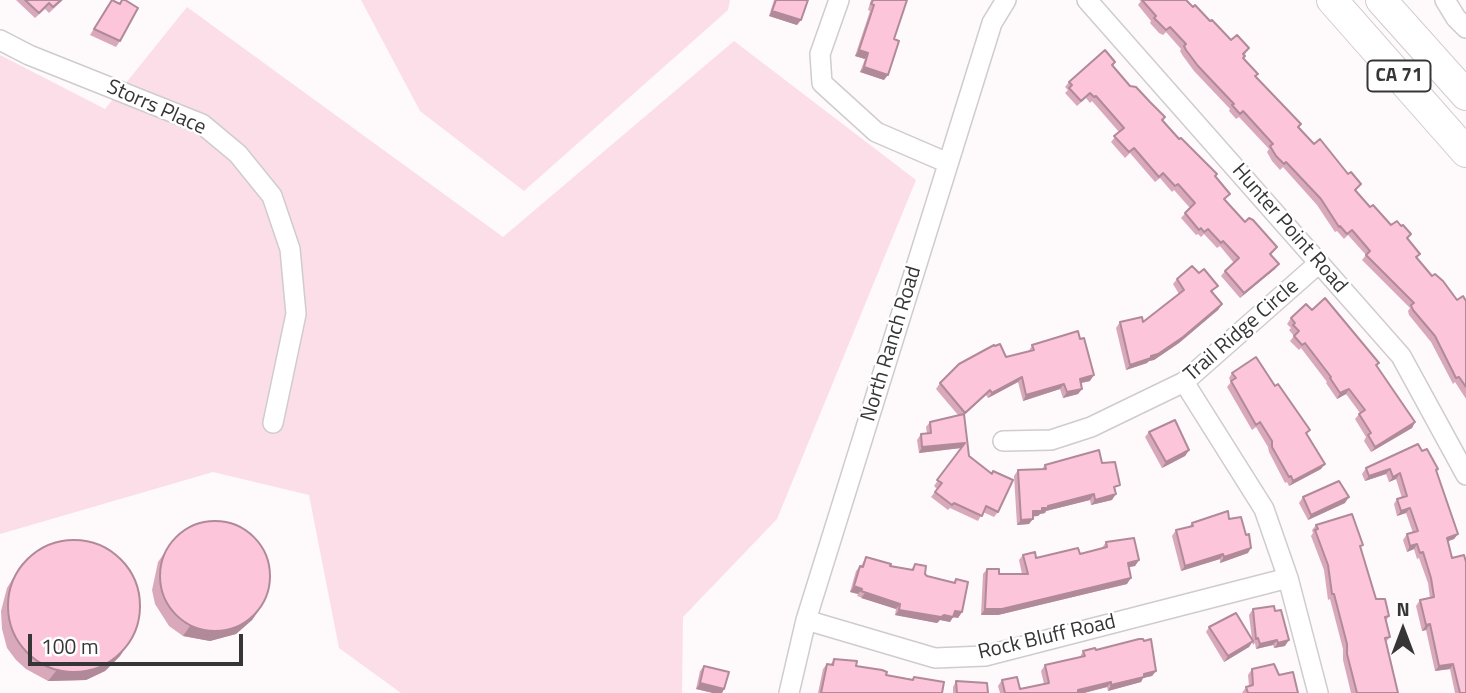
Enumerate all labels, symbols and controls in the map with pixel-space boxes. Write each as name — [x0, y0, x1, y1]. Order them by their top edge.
road number: CA 71 — [1368, 60, 1430, 92]
street label: Storrs Place — [102, 75, 210, 141]
street label: Hunter Point Road — [1226, 159, 1352, 299]
street label: North Ranch Road — [856, 263, 928, 425]
street label: Trail Ridge Circle — [1180, 274, 1304, 388]
text: N — [1396, 594, 1410, 623]
north arrow — [1368, 595, 1438, 665]
street label: Rock Bluff Road — [976, 610, 1118, 666]
scale bar — [32, 620, 247, 664]
text: 100 m — [41, 630, 98, 662]

